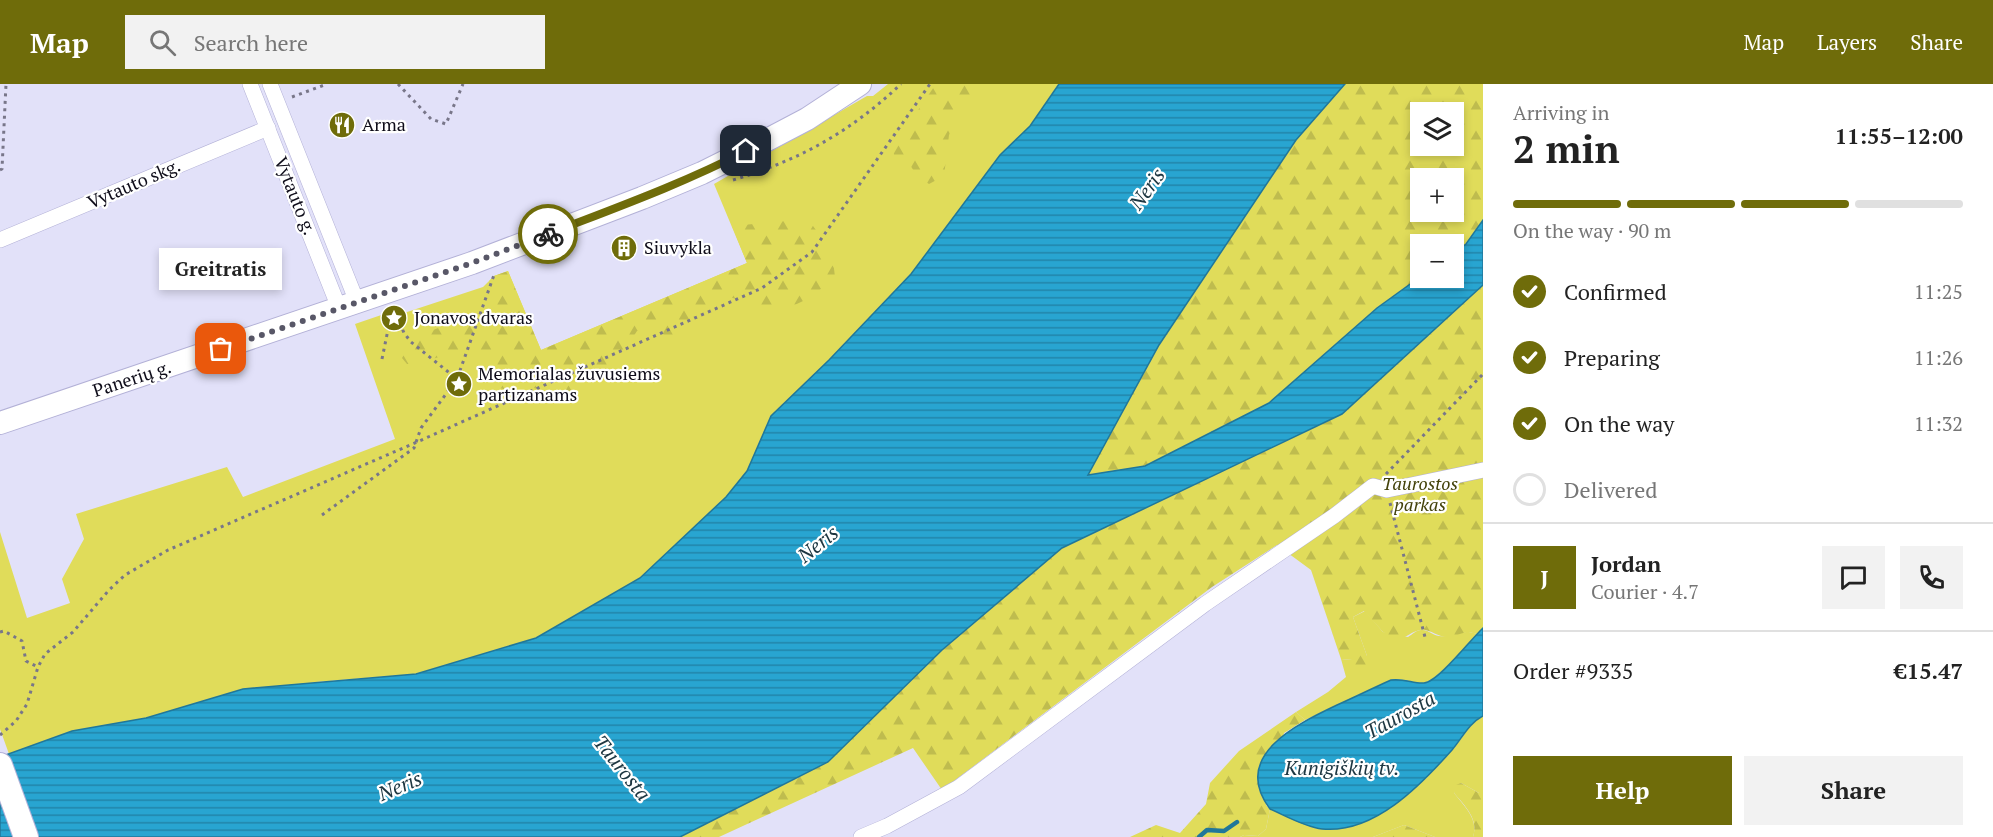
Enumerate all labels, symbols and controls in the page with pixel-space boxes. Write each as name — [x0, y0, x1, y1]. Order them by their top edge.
search box — [125, 15, 545, 69]
text: Map — [30, 24, 89, 61]
icon: search — [146, 26, 179, 59]
text: Search here — [194, 28, 308, 57]
text: Map — [1743, 28, 1784, 56]
text: Layers — [1817, 28, 1877, 56]
text: Share — [1910, 28, 1963, 56]
text: Arriving in — [1513, 99, 1609, 126]
map controls — [1410, 102, 1464, 288]
button: layers — [1410, 102, 1464, 156]
restaurant icon: Arma — [327, 110, 357, 140]
place label: Arma — [362, 112, 406, 136]
text: 11:55–12:00 — [1835, 121, 1963, 150]
text: 2 min — [1513, 122, 1620, 174]
pin — [720, 125, 771, 176]
icon: home — [729, 134, 762, 167]
street label: Vytauto skg. — [83, 153, 184, 213]
street label: Vytauto g. — [269, 153, 322, 238]
water label: Neris — [1122, 163, 1171, 216]
button: + — [1410, 168, 1464, 222]
courier — [518, 204, 578, 264]
text: On the way · 90 m — [1513, 217, 1671, 244]
icon: bike — [532, 218, 565, 251]
building icon: Siuvykla — [609, 233, 639, 263]
button: − — [1410, 234, 1464, 288]
place label: Siuvykla — [644, 235, 712, 259]
callout: Greitratis — [160, 247, 282, 289]
text: Greitratis — [175, 255, 266, 282]
icon: check — [1513, 275, 1546, 308]
text: Confirmed — [1564, 277, 1667, 306]
text: 11:25 — [1914, 278, 1963, 305]
place icon: Jonavos dvaras — [379, 303, 409, 333]
place label: Jonavos dvaras — [414, 305, 533, 329]
pin — [195, 323, 246, 374]
icon: bag — [204, 332, 237, 365]
icon: check — [1513, 341, 1546, 374]
text: Preparing — [1564, 343, 1660, 372]
text: 11:26 — [1914, 344, 1963, 371]
street label: Panerių g. — [89, 354, 174, 402]
place label: Memorialas žuvusiems partizanams — [478, 361, 660, 406]
place icon: Memorialas žuvusiems partizanams — [444, 369, 474, 399]
icon: check — [1513, 407, 1546, 440]
text: On the way — [1564, 409, 1674, 438]
text: 11:32 — [1914, 410, 1963, 437]
park label: Taurostos parkas — [1382, 471, 1458, 516]
text: Delivered — [1564, 475, 1657, 504]
water label: Neris — [791, 519, 844, 569]
button: chat — [1822, 546, 1885, 609]
button: phone — [1900, 546, 1963, 609]
text: Jordan — [1591, 549, 1661, 578]
text: J — [1540, 563, 1549, 592]
text: Courier · 4.7 — [1591, 578, 1699, 605]
text: Order #9335 — [1513, 656, 1633, 685]
text: €15.47 — [1894, 656, 1963, 685]
water label: Taurosta — [1360, 684, 1440, 745]
water label: Taurosta — [588, 729, 657, 806]
water label: Kunigiškių tv. — [1284, 754, 1400, 781]
button: Help — [1513, 756, 1732, 825]
button: Share — [1744, 756, 1963, 825]
water label: Neris — [373, 764, 426, 807]

